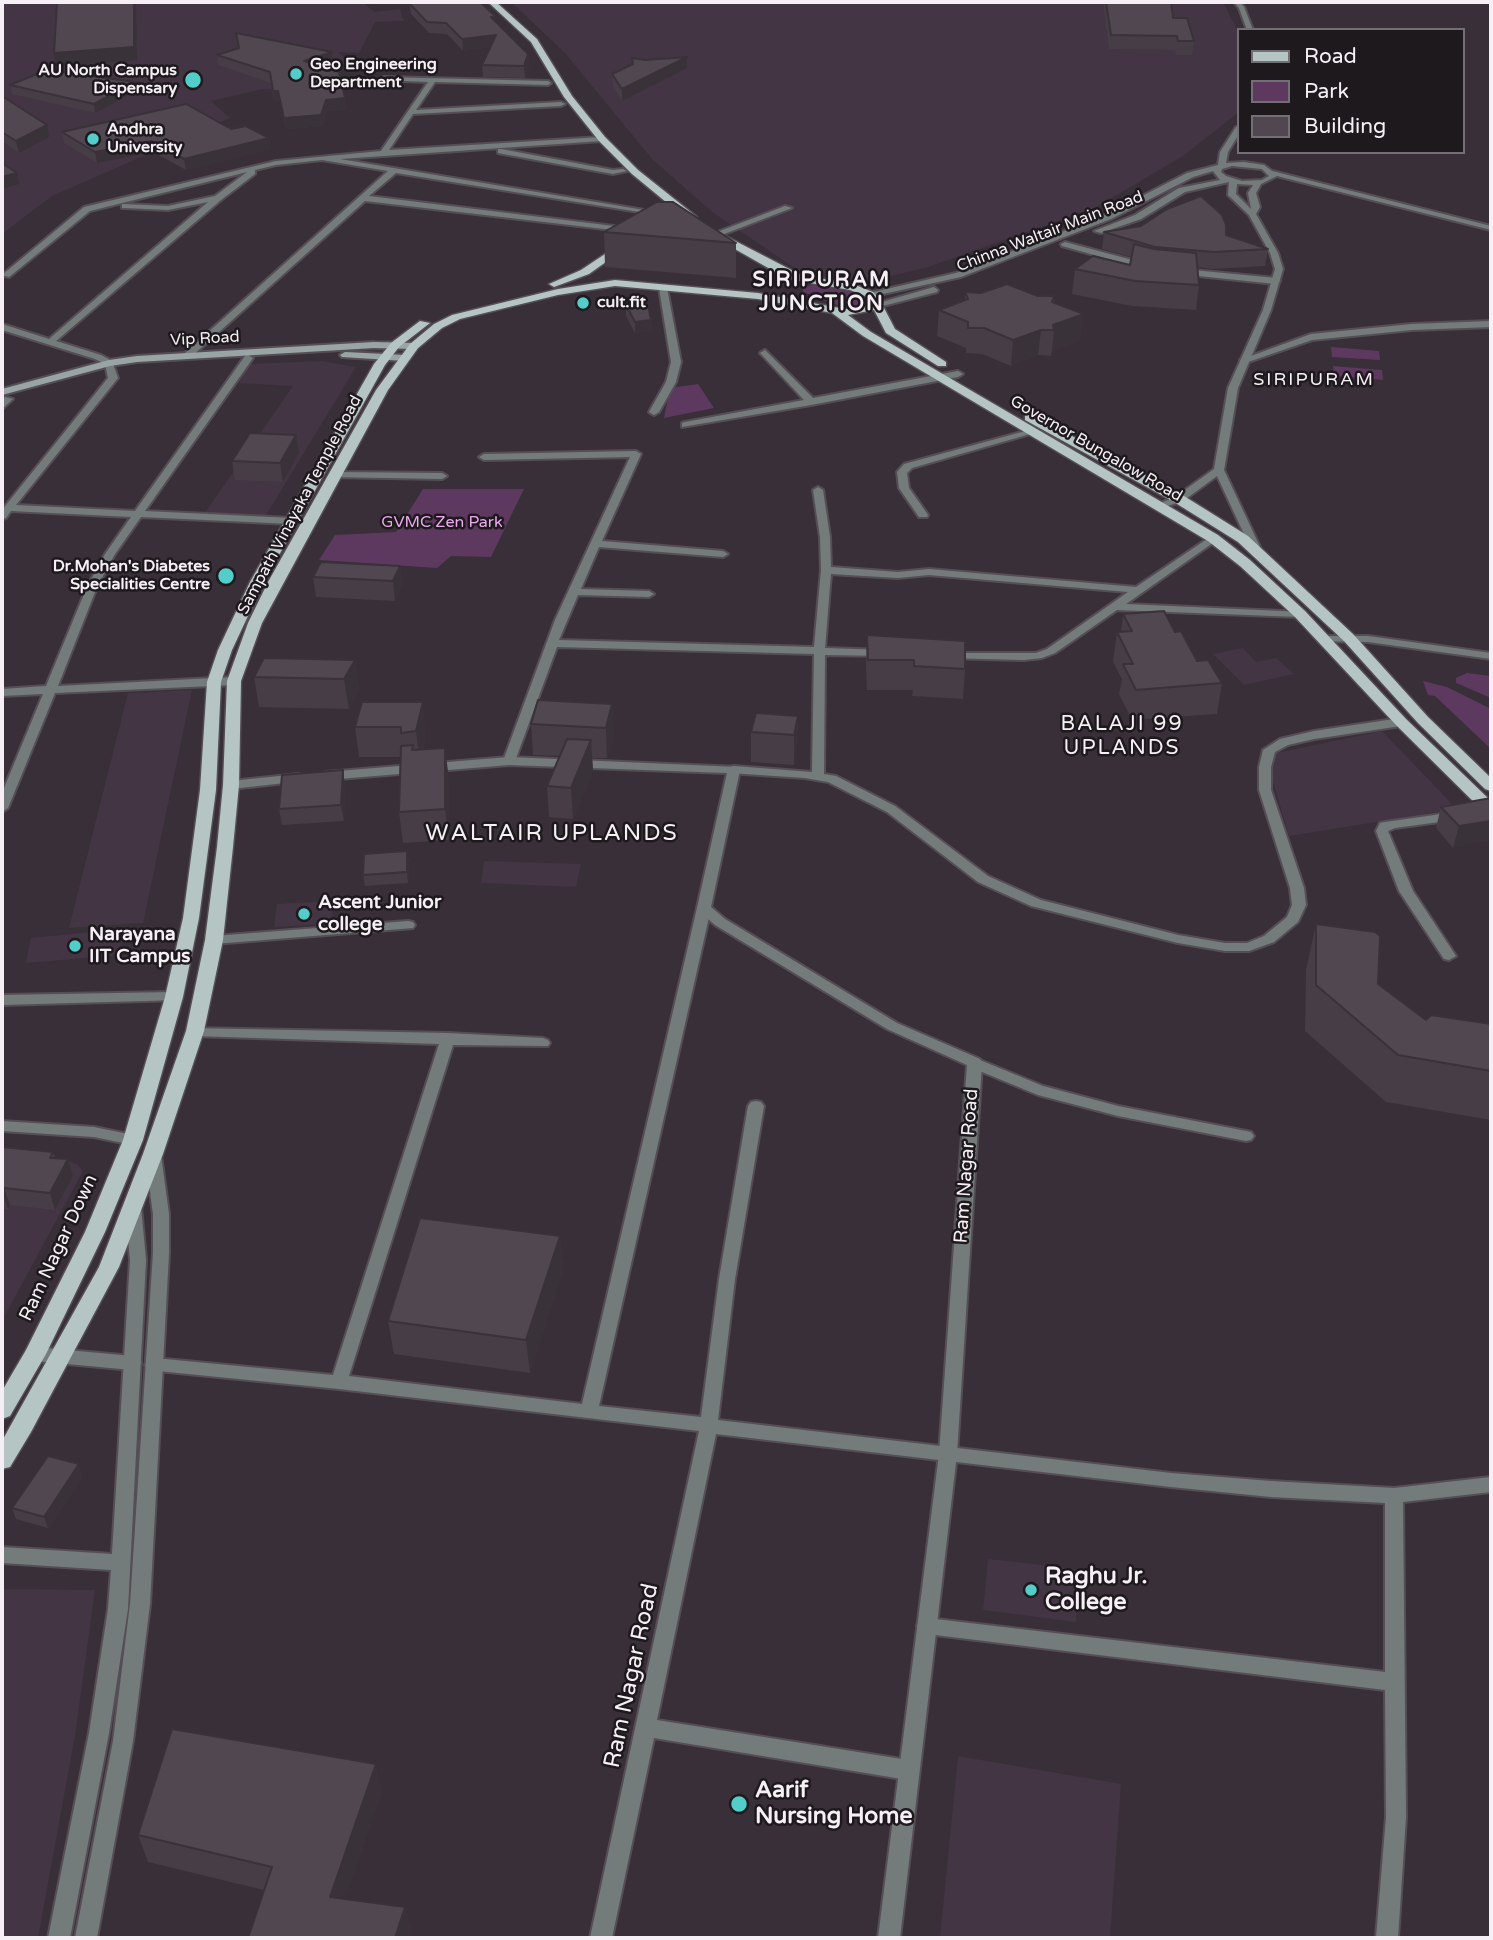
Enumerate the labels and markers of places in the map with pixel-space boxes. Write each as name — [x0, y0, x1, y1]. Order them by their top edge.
place label: Geo Engineering Department — [310, 55, 437, 93]
place label: AU North Campus Dispensary — [38, 61, 177, 99]
marker: Geo Engineering Department — [288, 66, 304, 82]
marker: AU North Campus Dispensary — [183, 70, 203, 90]
place label: Andhra University — [107, 120, 182, 158]
marker: Andhra University — [85, 131, 101, 147]
place label: cult.fit — [597, 293, 646, 313]
marker: cult.fit — [575, 295, 591, 311]
place label: Dr.Mohan's Diabetes Specialities Centre — [53, 557, 210, 595]
marker: Dr.Mohan's Diabetes Specialities Centre — [216, 566, 236, 586]
place label: Ascent Junior college — [318, 892, 441, 936]
marker: Ascent Junior college — [296, 906, 312, 922]
place label: Narayana IIT Campus — [89, 924, 190, 968]
marker: Narayana IIT Campus — [67, 938, 83, 954]
place label: Raghu Jr. College — [1045, 1563, 1148, 1617]
marker: Raghu Jr. College — [1023, 1582, 1039, 1598]
place label: Aarif Nursing Home — [755, 1777, 912, 1831]
marker: Aarif Nursing Home — [729, 1794, 749, 1814]

